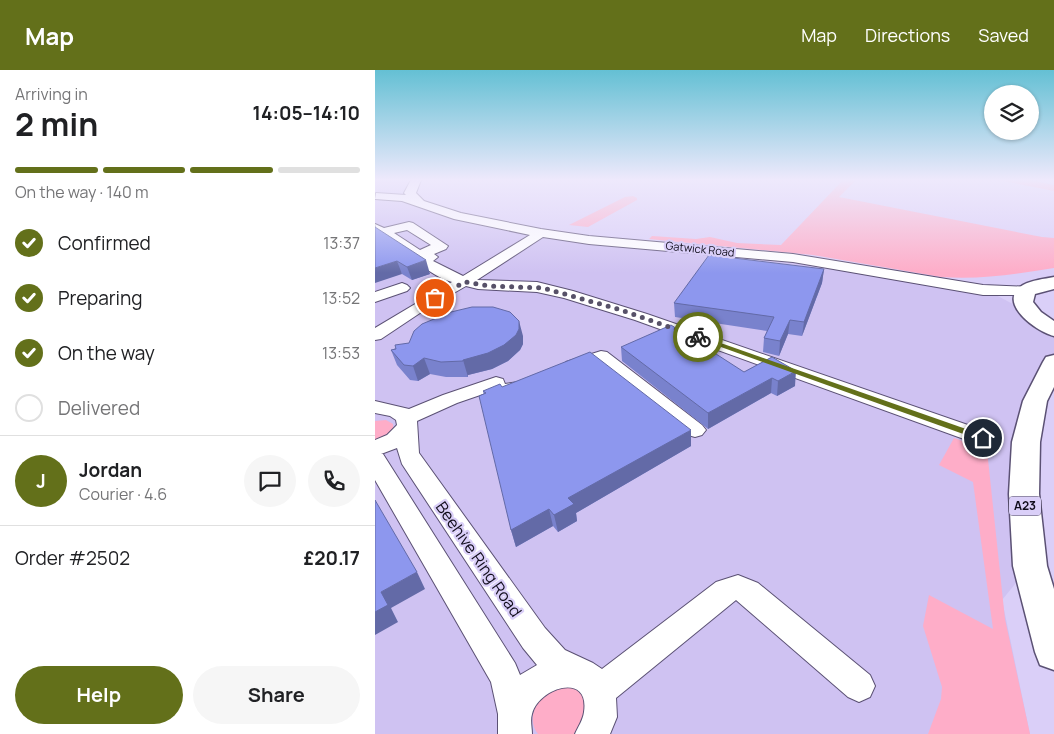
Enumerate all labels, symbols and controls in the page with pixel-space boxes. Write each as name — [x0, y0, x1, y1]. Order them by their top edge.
text: Map — [25, 19, 74, 52]
text: Map — [801, 23, 837, 47]
text: Directions — [865, 23, 950, 47]
text: Saved — [978, 23, 1029, 47]
text: Arriving in — [15, 83, 88, 105]
map controls — [984, 85, 1039, 140]
button: layers — [984, 85, 1039, 140]
text: 14:05–14:10 — [253, 100, 360, 126]
text: 2 min — [15, 102, 98, 146]
text: On the way · 140 m — [15, 181, 149, 203]
icon: check — [15, 229, 43, 257]
text: Confirmed — [58, 230, 151, 256]
text: 13:37 — [323, 232, 360, 254]
street label: Gatwick Road — [665, 237, 735, 260]
pin — [414, 277, 456, 319]
icon: check — [15, 284, 43, 312]
icon: bag — [421, 284, 449, 312]
text: Preparing — [58, 285, 143, 311]
text: 13:52 — [322, 287, 360, 309]
courier — [673, 312, 723, 362]
icon: bike — [684, 323, 712, 351]
icon: check — [15, 339, 43, 367]
text: On the way — [58, 340, 155, 366]
text: 13:53 — [322, 342, 360, 364]
text: Delivered — [58, 395, 140, 421]
pin — [962, 417, 1004, 459]
icon: home — [969, 424, 997, 452]
button: chat — [244, 455, 296, 507]
button: phone — [308, 455, 360, 507]
text: Jordan — [79, 457, 142, 483]
text: J — [36, 468, 46, 494]
text: Courier · 4.6 — [79, 483, 167, 505]
road number: A23 — [1009, 496, 1041, 516]
street label: Beehive Ring Road — [431, 497, 527, 621]
text: Order #2502 — [15, 545, 130, 571]
text: £20.17 — [303, 545, 360, 571]
button: Help — [15, 666, 183, 724]
button: Share — [193, 666, 360, 724]

